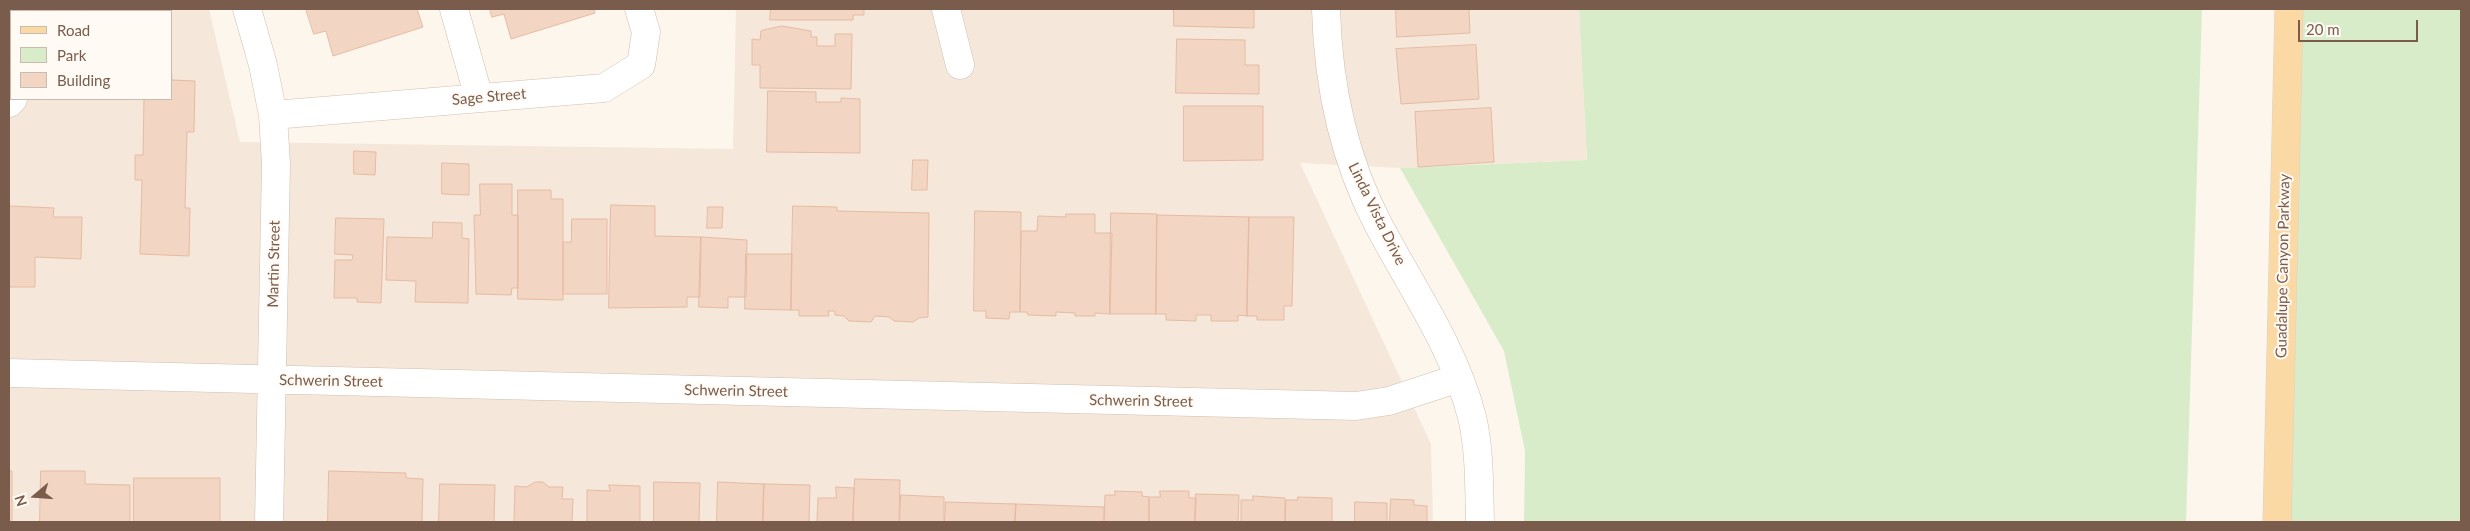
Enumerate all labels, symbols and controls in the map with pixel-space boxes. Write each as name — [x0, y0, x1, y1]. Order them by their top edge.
legend — [10, 10, 172, 100]
scale bar — [2300, 10, 2420, 42]
text: 20 m — [2306, 20, 2340, 38]
text: Road — [57, 21, 90, 39]
text: Park — [57, 46, 86, 64]
text: Building — [57, 71, 110, 89]
street label: Sage Street — [451, 85, 527, 109]
street label: Linda Vista Drive — [1344, 160, 1410, 268]
street label: Guadalupe Canyon Parkway — [2272, 174, 2294, 358]
street label: Martin Street — [264, 220, 284, 308]
street label: Schwerin Street — [279, 371, 383, 391]
street label: Schwerin Street — [684, 381, 788, 401]
street label: Schwerin Street — [1089, 391, 1193, 411]
north arrow — [10, 471, 60, 521]
text: N — [11, 493, 30, 509]

